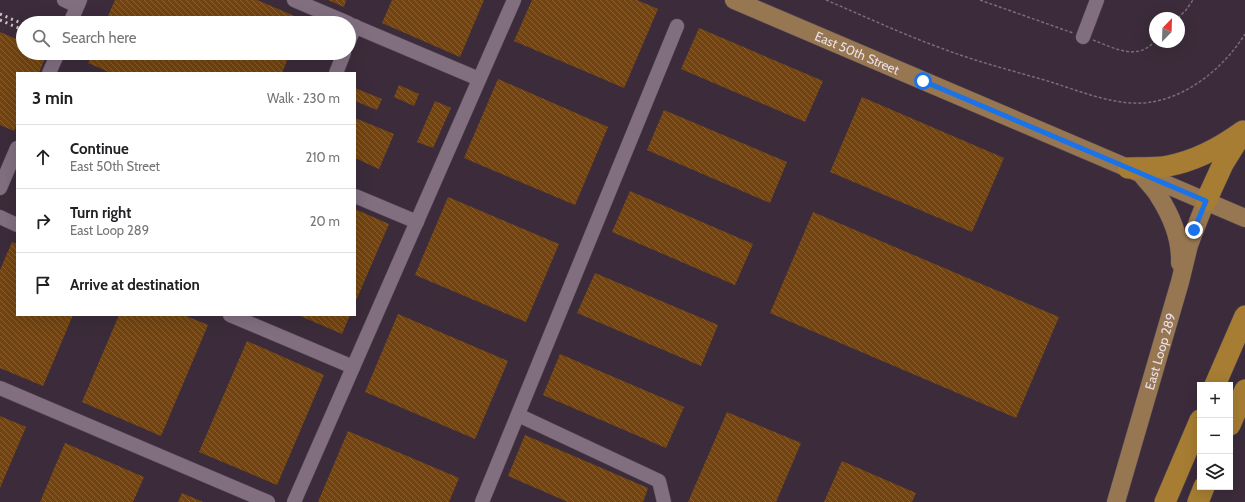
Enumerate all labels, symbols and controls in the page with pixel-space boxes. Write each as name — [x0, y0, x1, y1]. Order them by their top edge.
north arrow — [1149, 12, 1185, 48]
search box — [16, 16, 356, 60]
icon: search — [30, 27, 52, 49]
street label: East 50th Street — [813, 28, 902, 78]
text: Search here — [62, 29, 137, 47]
route start — [914, 72, 932, 90]
text: 3 min — [32, 88, 73, 108]
text: Walk · 230 m — [267, 90, 340, 106]
text: Continue — [70, 140, 129, 158]
icon: ahead — [32, 146, 54, 168]
text: 210 m — [306, 149, 340, 165]
text: East 50th Street — [70, 158, 160, 174]
text: Turn right — [70, 204, 131, 222]
icon: right — [32, 210, 54, 232]
text: 20 m — [310, 213, 340, 229]
route end — [1185, 221, 1203, 239]
text: East Loop 289 — [70, 222, 149, 238]
icon: arrive — [32, 274, 54, 296]
text: Arrive at destination — [70, 276, 200, 294]
street label: East Loop 289 — [1141, 311, 1179, 391]
map controls — [1197, 382, 1233, 490]
button: + — [1197, 382, 1233, 418]
button: − — [1197, 418, 1233, 454]
button: layers — [1197, 454, 1233, 490]

